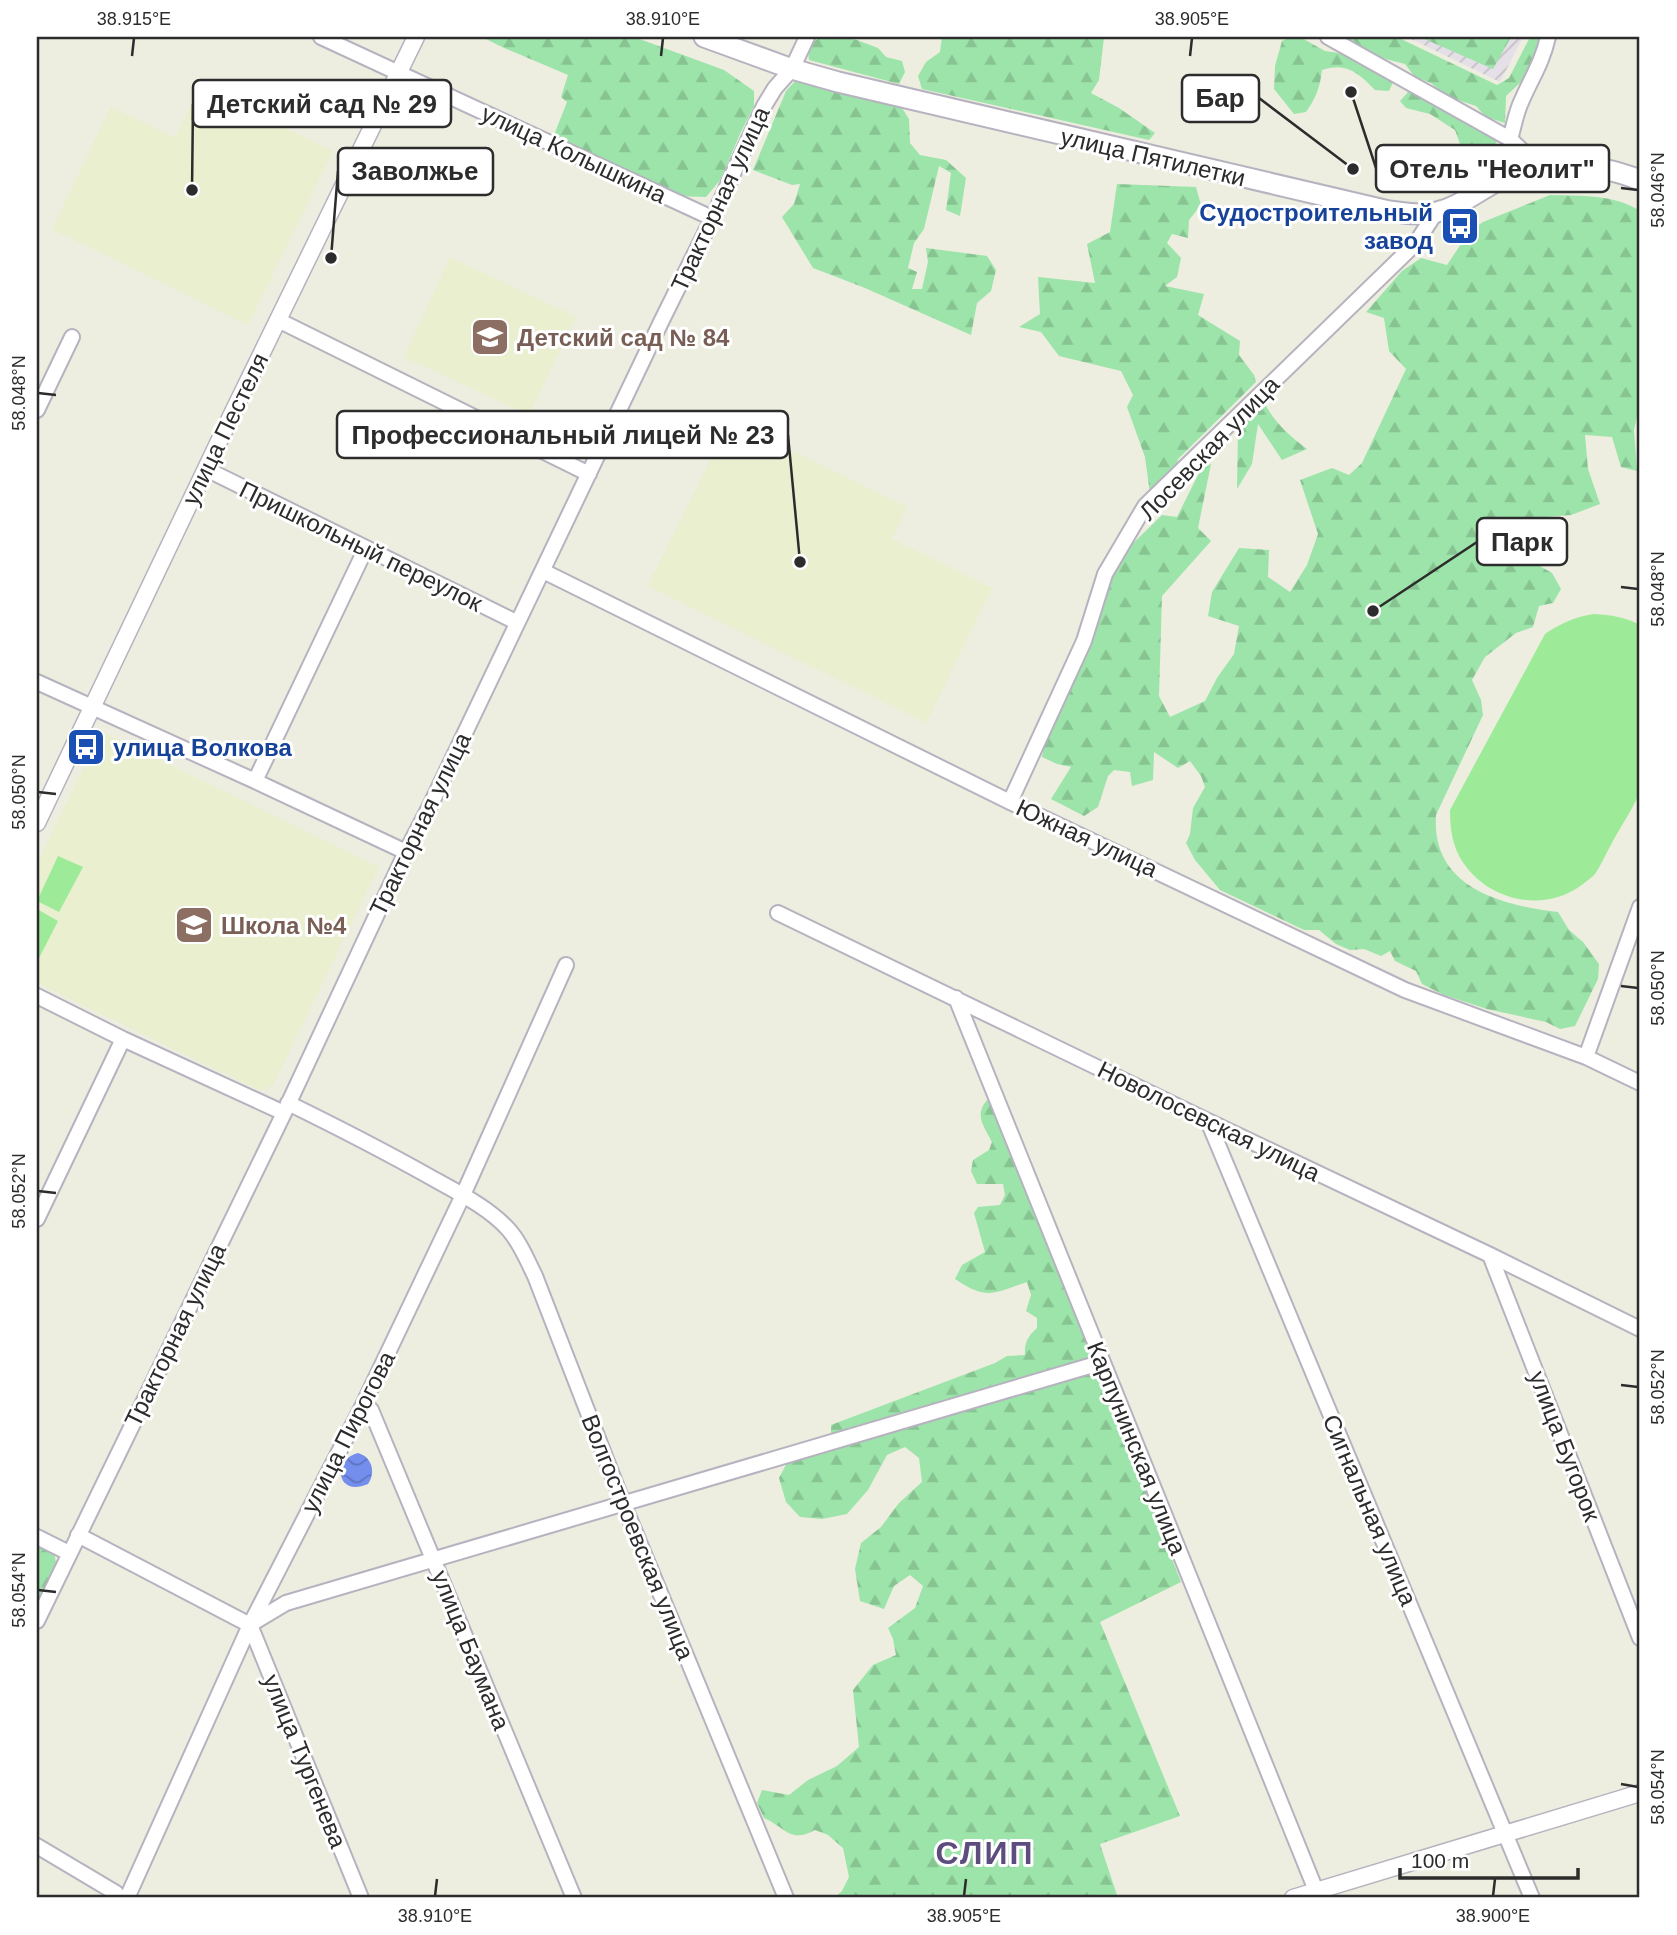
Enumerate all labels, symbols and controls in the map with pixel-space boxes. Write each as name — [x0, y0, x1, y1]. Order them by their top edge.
text: 38.915°E — [97, 9, 171, 29]
text: 38.910°E — [626, 9, 700, 29]
text: 38.905°E — [1155, 9, 1229, 29]
callout: Бар — [1182, 75, 1259, 122]
callout: Детский сад № 29 — [193, 80, 451, 127]
text: Бар — [1195, 83, 1245, 113]
text: Детский сад № 29 — [207, 89, 437, 119]
street label: улица Колышкина — [477, 99, 671, 209]
street label: Тракторная улица — [665, 102, 775, 296]
street label: улица Пятилетки — [1058, 123, 1248, 191]
callout: Отель "Неолит" — [1376, 145, 1609, 192]
callout: Заволжье — [338, 148, 493, 195]
text: 58.046°N — [1648, 152, 1668, 228]
text: Отель "Неолит" — [1389, 154, 1595, 184]
text: Заволжье — [351, 156, 479, 186]
place label: Судостроительный завод — [1199, 199, 1433, 254]
bus stop icon: Судостроительный завод — [1439, 205, 1481, 247]
school or university icon: Детский сад № 84 — [469, 316, 511, 358]
place label: Детский сад № 84 — [517, 324, 730, 351]
street label: улица Пестеля — [177, 349, 273, 509]
text: 58.048°N — [9, 355, 29, 431]
street label: Лосевская улица — [1134, 370, 1285, 525]
callout: Профессиональный лицей № 23 — [337, 411, 788, 458]
text: Профессиональный лицей № 23 — [352, 420, 774, 450]
street label: Пришкольный переулок — [235, 475, 487, 617]
callout: Парк — [1477, 518, 1567, 565]
text: Парк — [1491, 527, 1554, 557]
text: 58.048°N — [1648, 551, 1668, 627]
bus stop icon: улица Волкова — [65, 726, 107, 768]
street label: Тракторная улица — [364, 727, 476, 920]
place label: улица Волкова — [113, 734, 293, 761]
text: 58.050°N — [9, 754, 29, 830]
street label: Южная улица — [1012, 794, 1162, 883]
school or university icon: Школа №4 — [173, 904, 215, 946]
place label: Школа №4 — [221, 912, 347, 939]
text: 58.050°N — [1648, 950, 1668, 1026]
street label: Новолосевская улица — [1094, 1056, 1325, 1187]
text: 58.052°N — [9, 1153, 29, 1229]
street label: Тракторная улица — [119, 1238, 231, 1431]
street label: Карпунинская улица — [1082, 1337, 1192, 1559]
street label: улица Пирогова — [296, 1346, 401, 1517]
text: 58.052°N — [1648, 1349, 1668, 1425]
street label: улица Бугорок — [1524, 1367, 1606, 1525]
street label: Сигнальная улица — [1318, 1410, 1423, 1610]
street label: Волгостроевская улица — [576, 1411, 700, 1664]
text: 58.054°N — [9, 1552, 29, 1628]
street label: улица Баумана — [427, 1566, 516, 1734]
street label: улица Тургенева — [258, 1670, 352, 1852]
text: 58.054°N — [1648, 1749, 1668, 1825]
district label: СЛИП — [936, 1835, 1034, 1871]
scale bar — [1400, 1837, 1579, 1881]
text: 100 m — [1411, 1849, 1469, 1872]
text: 38.910°E — [398, 1906, 472, 1926]
text: 38.905°E — [927, 1906, 1001, 1926]
text: 38.900°E — [1456, 1906, 1530, 1926]

